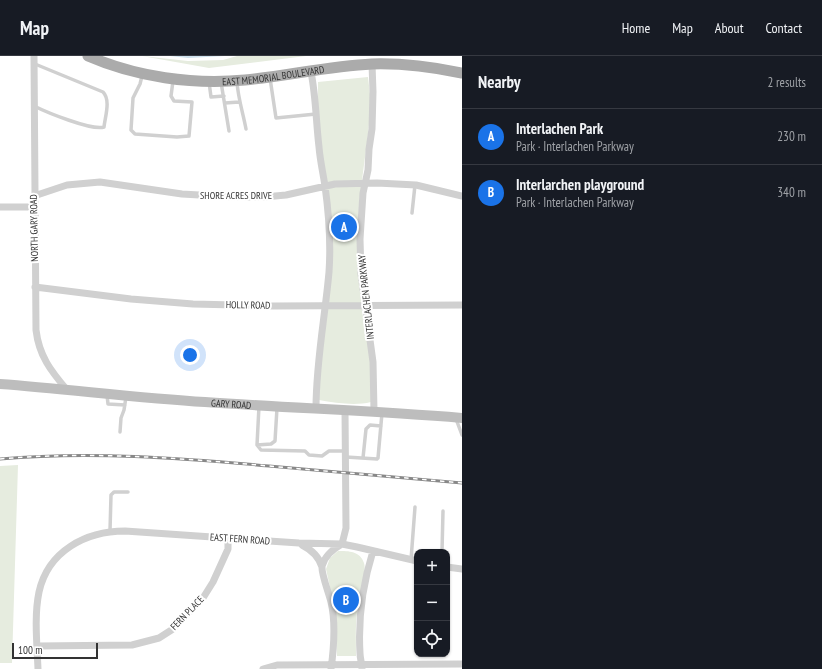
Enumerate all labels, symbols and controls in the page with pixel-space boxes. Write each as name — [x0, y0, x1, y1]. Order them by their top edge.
text: Map — [20, 16, 49, 40]
text: Home — [622, 19, 650, 37]
text: Map — [672, 19, 693, 37]
text: About — [715, 19, 744, 37]
text: Contact — [766, 19, 802, 37]
street label: EAST MEMORIAL BOULEVARD — [222, 62, 325, 88]
text: Nearby — [478, 71, 521, 93]
text: 2 results — [767, 74, 806, 91]
text: Interlachen Park — [516, 119, 603, 138]
text: A — [488, 128, 494, 145]
text: 230 m — [777, 128, 806, 145]
text: Park · Interlachen Parkway — [516, 138, 634, 155]
text: Interlarchen playground — [516, 175, 644, 194]
text: B — [488, 184, 494, 201]
text: 340 m — [777, 184, 806, 201]
street label: SHORE ACRES DRIVE — [200, 189, 272, 202]
street label: NORTH GARY ROAD — [27, 194, 41, 262]
text: Park · Interlachen Parkway — [516, 194, 634, 211]
pin: A — [331, 212, 357, 242]
street label: INTERLACHEN PARKWAY — [355, 253, 377, 340]
street label: HOLLY ROAD — [226, 298, 270, 312]
your location — [180, 345, 200, 365]
street label: GARY ROAD — [211, 396, 252, 411]
street label: EAST FERN ROAD — [210, 530, 270, 548]
map controls — [414, 549, 450, 657]
button: + — [414, 549, 450, 585]
pin: B — [333, 585, 359, 615]
button: − — [414, 585, 450, 621]
street label: FERN PLACE — [167, 593, 207, 633]
button: locate — [414, 621, 450, 657]
scale bar — [12, 641, 98, 660]
text: 100 m — [18, 643, 42, 657]

